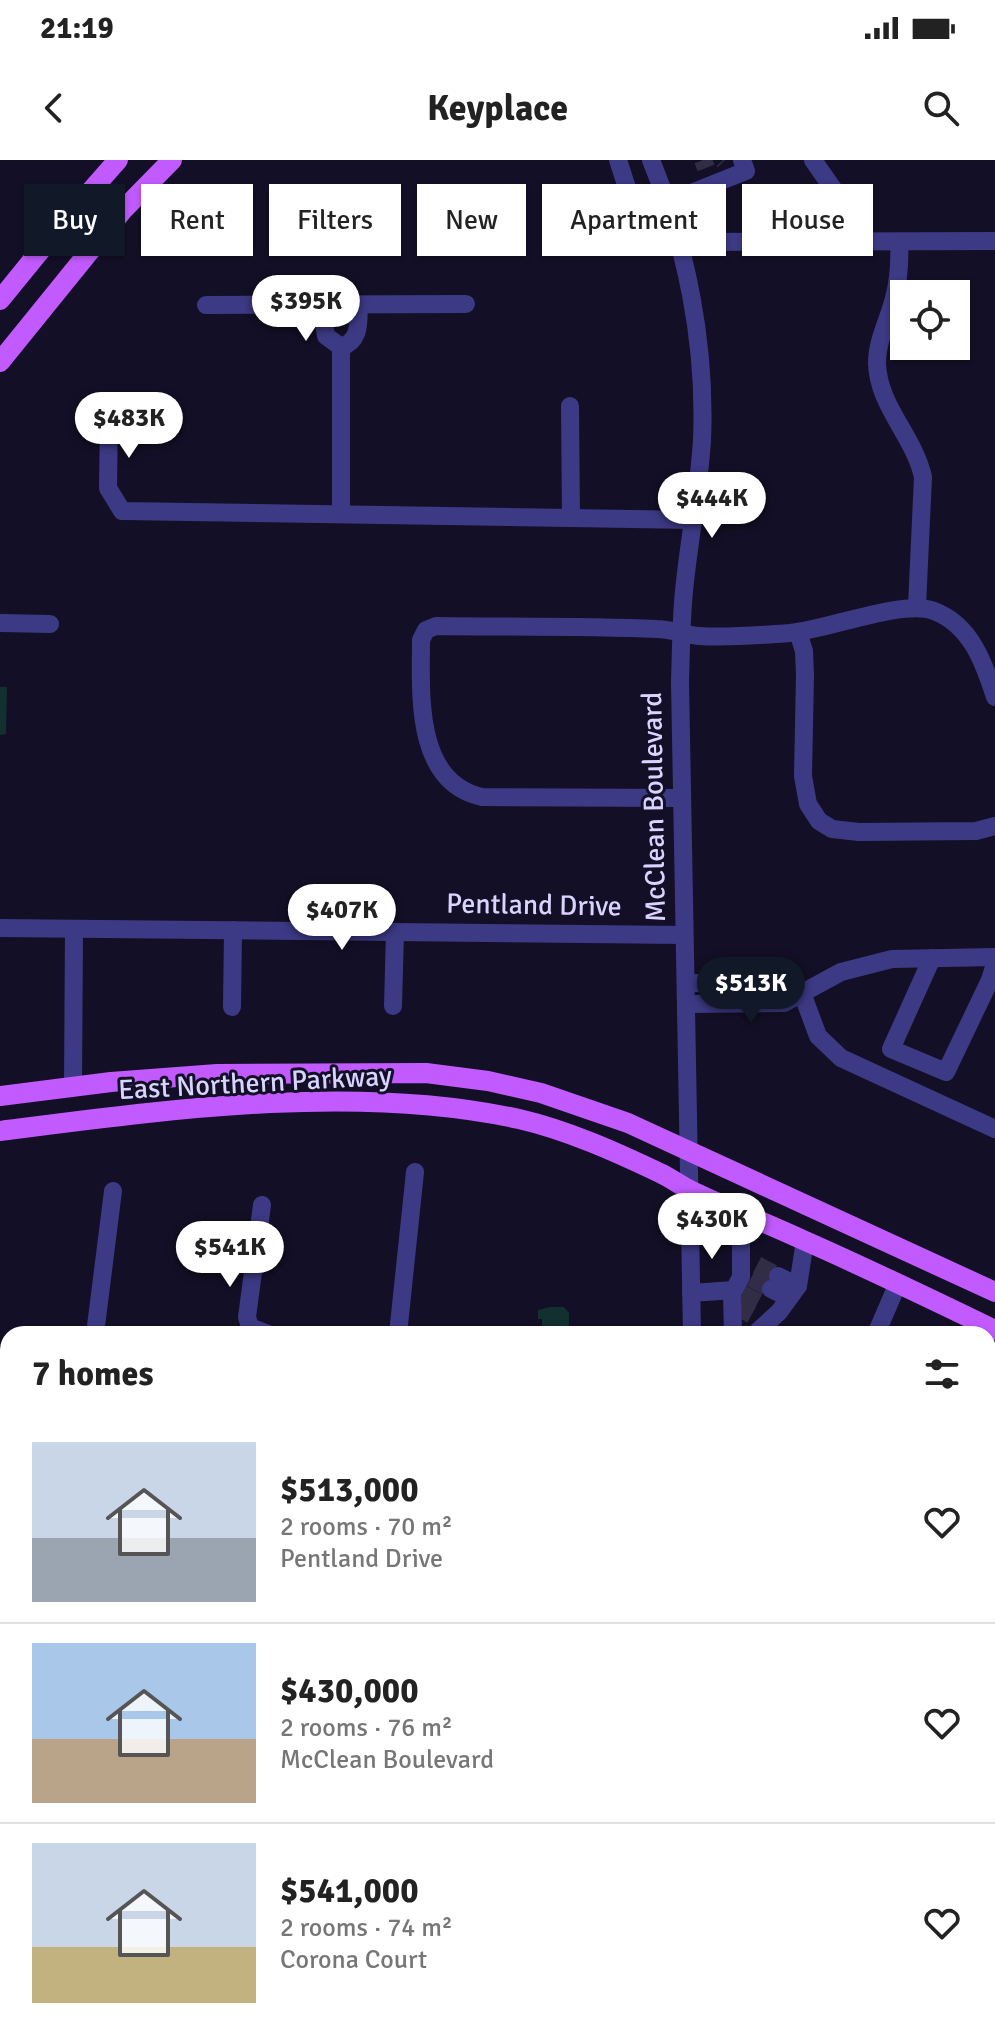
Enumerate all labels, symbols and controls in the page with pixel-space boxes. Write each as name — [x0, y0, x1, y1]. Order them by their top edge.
text: 21:19 — [40, 10, 114, 47]
icon: back — [32, 86, 76, 130]
text: Keyplace — [427, 86, 568, 131]
icon: search — [919, 86, 963, 130]
chip: Buy — [24, 184, 125, 256]
chip: Rent — [141, 184, 253, 256]
chip: Filters — [269, 184, 401, 256]
chip: New — [417, 184, 526, 256]
chip: Apartment — [542, 184, 726, 256]
chip: House — [742, 184, 873, 256]
pin: $395K — [250, 275, 362, 343]
map controls — [890, 280, 970, 360]
button: locate — [890, 280, 970, 360]
text: $395K — [270, 285, 342, 317]
pin: $483K — [73, 392, 185, 460]
text: $483K — [93, 402, 165, 434]
pin: $444K — [656, 472, 768, 540]
text: $444K — [676, 482, 748, 514]
street label: McClean Boulevard — [635, 691, 673, 923]
pin: $407K — [286, 884, 398, 952]
street label: Pentland Drive — [446, 886, 622, 924]
text: $407K — [306, 894, 378, 926]
pin: $513K — [695, 957, 807, 1025]
text: $513K — [715, 967, 787, 999]
street label: East Northern Parkway — [117, 1059, 393, 1107]
pin: $430K — [656, 1193, 768, 1261]
text: $430K — [676, 1203, 748, 1235]
pin: $541K — [174, 1221, 286, 1289]
text: $541K — [194, 1231, 266, 1263]
icon: filters — [920, 1352, 964, 1396]
text: 7 homes — [32, 1353, 153, 1395]
text: $513,000 — [280, 1469, 419, 1511]
icon: home — [96, 1474, 192, 1570]
icon: heart — [920, 1500, 964, 1544]
text: 2 rooms · 70 m² — [280, 1511, 453, 1543]
text: Pentland Drive — [280, 1543, 443, 1575]
text: $430,000 — [280, 1670, 419, 1712]
icon: home — [96, 1675, 192, 1771]
icon: heart — [920, 1701, 964, 1745]
text: 2 rooms · 76 m² — [280, 1712, 453, 1744]
text: McClean Boulevard — [280, 1744, 494, 1776]
text: $541,000 — [280, 1870, 419, 1912]
icon: home — [96, 1875, 192, 1971]
icon: heart — [920, 1901, 964, 1945]
text: 2 rooms · 74 m² — [280, 1912, 453, 1944]
text: Corona Court — [280, 1944, 427, 1976]

